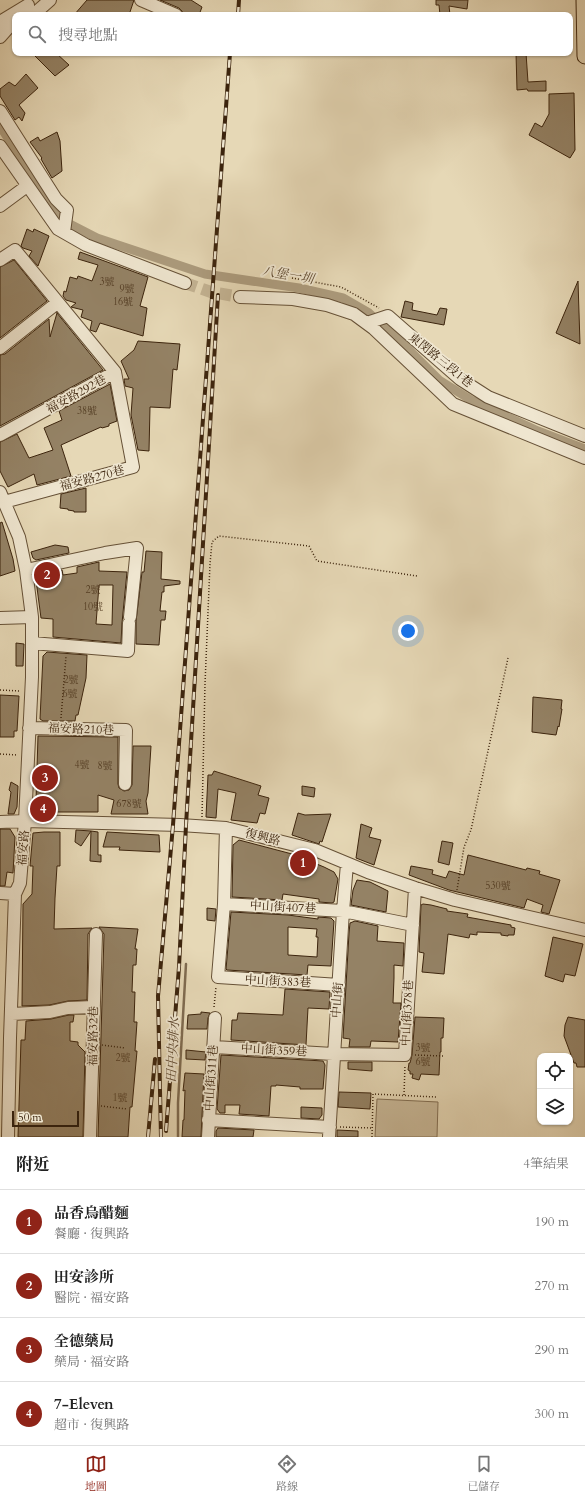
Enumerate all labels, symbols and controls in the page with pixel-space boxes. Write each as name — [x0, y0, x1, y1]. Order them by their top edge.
search box — [12, 12, 573, 56]
icon: search — [26, 23, 48, 45]
text: 搜尋地點 — [58, 25, 118, 45]
water label: 八堡一圳 — [261, 262, 317, 289]
house number: 3號 — [99, 275, 115, 289]
house number: 9號 — [119, 282, 135, 296]
house number: 16號 — [113, 295, 133, 309]
street label: 東閔路三段1巷 — [406, 329, 476, 391]
street label: 福安路292巷 — [43, 371, 109, 417]
house number: 38號 — [77, 404, 97, 418]
street label: 福安路270巷 — [58, 462, 126, 494]
pin: 2 — [34, 560, 60, 590]
house number: 2號 — [85, 583, 101, 597]
house number: 10號 — [83, 600, 103, 614]
your location — [398, 621, 418, 641]
house number: 2號 — [63, 673, 79, 687]
house number: 6號 — [62, 687, 78, 701]
street label: 福安路210巷 — [48, 720, 114, 738]
house number: 4號 — [74, 758, 90, 772]
house number: 8號 — [97, 759, 113, 773]
pin: 3 — [32, 763, 58, 793]
pin: 4 — [30, 794, 56, 824]
house number: 678號 — [116, 797, 142, 811]
street label: 復興路 — [244, 825, 282, 849]
street label: 福安路 — [13, 829, 33, 867]
pin: 1 — [290, 848, 316, 878]
house number: 530號 — [485, 879, 511, 893]
street label: 中山街407巷 — [249, 897, 317, 917]
street label: 中山街383巷 — [244, 971, 312, 991]
street label: 中山街378巷 — [397, 979, 417, 1047]
street label: 中山街 — [328, 980, 346, 1019]
street label: 福安路32巷 — [84, 1006, 102, 1066]
water label: 田中央排水 — [162, 1015, 184, 1083]
street label: 中山街359巷 — [240, 1040, 308, 1060]
house number: 3號 — [415, 1041, 431, 1055]
street label: 中山街311巷 — [201, 1044, 221, 1112]
house number: 2號 — [115, 1051, 131, 1065]
map controls — [537, 1053, 573, 1125]
button: locate — [537, 1053, 573, 1089]
house number: 6號 — [415, 1055, 431, 1069]
button: layers — [537, 1089, 573, 1125]
house number: 1號 — [112, 1091, 128, 1105]
scale bar — [12, 1109, 79, 1128]
text: 50 m — [18, 1110, 42, 1125]
text: 附近 — [16, 1153, 50, 1176]
text: 4筆結果 — [523, 1155, 569, 1173]
text: 品香烏醋麵 — [54, 1203, 129, 1223]
text: 1 — [26, 1213, 32, 1231]
text: 190 m — [535, 1213, 569, 1231]
text: 餐廳 · 復興路 — [54, 1225, 129, 1243]
text: 田安診所 — [54, 1267, 114, 1287]
text: 2 — [26, 1277, 32, 1295]
text: 270 m — [535, 1277, 569, 1295]
text: 醫院 · 福安路 — [54, 1289, 129, 1307]
text: 全德藥局 — [54, 1331, 114, 1351]
text: 3 — [26, 1341, 32, 1359]
text: 290 m — [535, 1341, 569, 1359]
text: 藥局 · 福安路 — [54, 1353, 129, 1371]
text: 7-Eleven — [54, 1394, 114, 1414]
text: 4 — [26, 1405, 32, 1423]
text: 300 m — [535, 1405, 569, 1423]
text: 超市 · 復興路 — [54, 1416, 129, 1434]
tab: 地圖 — [85, 1453, 107, 1494]
tab: 路線 — [276, 1453, 298, 1494]
tab: 已儲存 — [467, 1453, 500, 1494]

